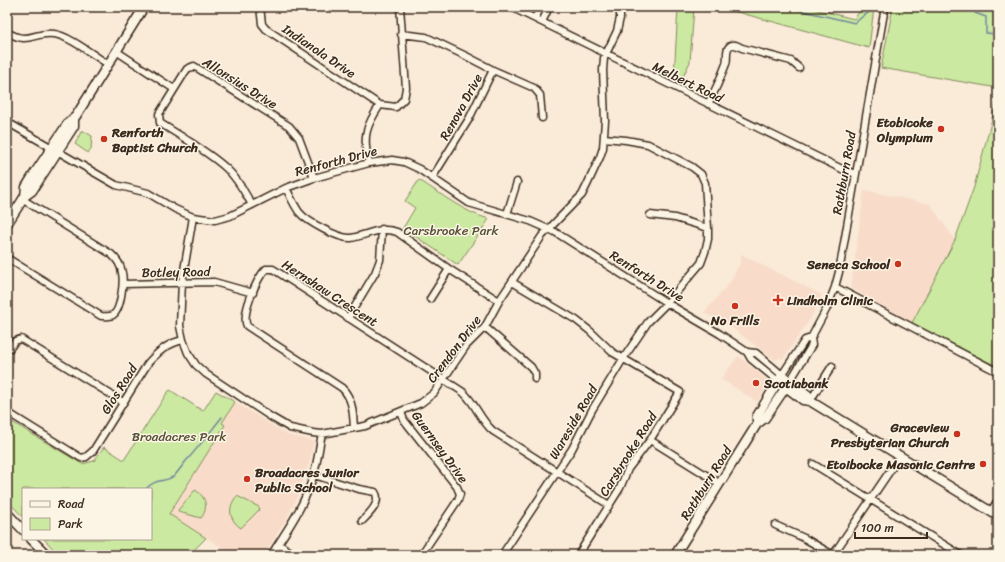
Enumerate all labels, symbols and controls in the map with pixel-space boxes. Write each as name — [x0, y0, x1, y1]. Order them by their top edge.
street label: Indianola Drive — [276, 17, 361, 84]
street label: Allonsius Drive — [197, 50, 282, 115]
street label: Melbert Road — [648, 55, 729, 110]
street label: Renova Drive — [433, 69, 489, 145]
place label: Etobicoke Olympium — [876, 111, 933, 149]
place label: Renforth Baptist Church — [111, 121, 198, 159]
marker: Etobicoke Olympium — [936, 124, 946, 134]
street label: Rathburn Road — [825, 128, 863, 216]
marker: Renforth Baptist Church — [99, 134, 109, 144]
street label: Renforth Drive — [292, 139, 380, 183]
park label: Carsbrooke Park — [404, 219, 499, 242]
street label: Renforth Drive — [605, 244, 689, 308]
street label: Hernshaw Crescent — [277, 253, 383, 333]
place label: Seneca School — [806, 253, 891, 276]
marker: Seneca School — [893, 259, 903, 269]
street label: Botley Road — [141, 260, 212, 284]
place label: Lindholm Clinic — [787, 289, 874, 312]
marker: Lindholm Clinic — [772, 294, 784, 306]
marker: No Frills — [730, 301, 740, 311]
place label: No Frills — [710, 309, 760, 332]
street label: Crendon Drive — [421, 310, 488, 388]
street label: Glos Road — [95, 358, 144, 419]
place label: Scotiabank — [763, 372, 830, 395]
marker: Scotiabank — [751, 378, 761, 388]
street label: Wareside Road — [542, 379, 604, 464]
street label: Guernsey Drive — [406, 406, 475, 488]
street label: Carsbrooke Road — [593, 406, 664, 501]
place label: Graceview Presbyterian Church — [831, 416, 950, 454]
park label: Broadacres Park — [132, 425, 226, 448]
marker: Graceview Presbyterian Church — [952, 429, 962, 439]
street label: Rathburn Road — [674, 440, 739, 525]
place label: Etoibocke Masonic Centre — [826, 453, 976, 476]
marker: Etoibocke Masonic Centre — [978, 459, 988, 469]
place label: Broadacres Junior Public School — [255, 461, 360, 499]
marker: Broadacres Junior Public School — [242, 474, 252, 484]
legend — [22, 488, 152, 540]
text: Road — [58, 493, 85, 515]
text: Park — [58, 513, 83, 535]
scale bar — [855, 514, 927, 540]
text: 100 m — [861, 517, 894, 539]

